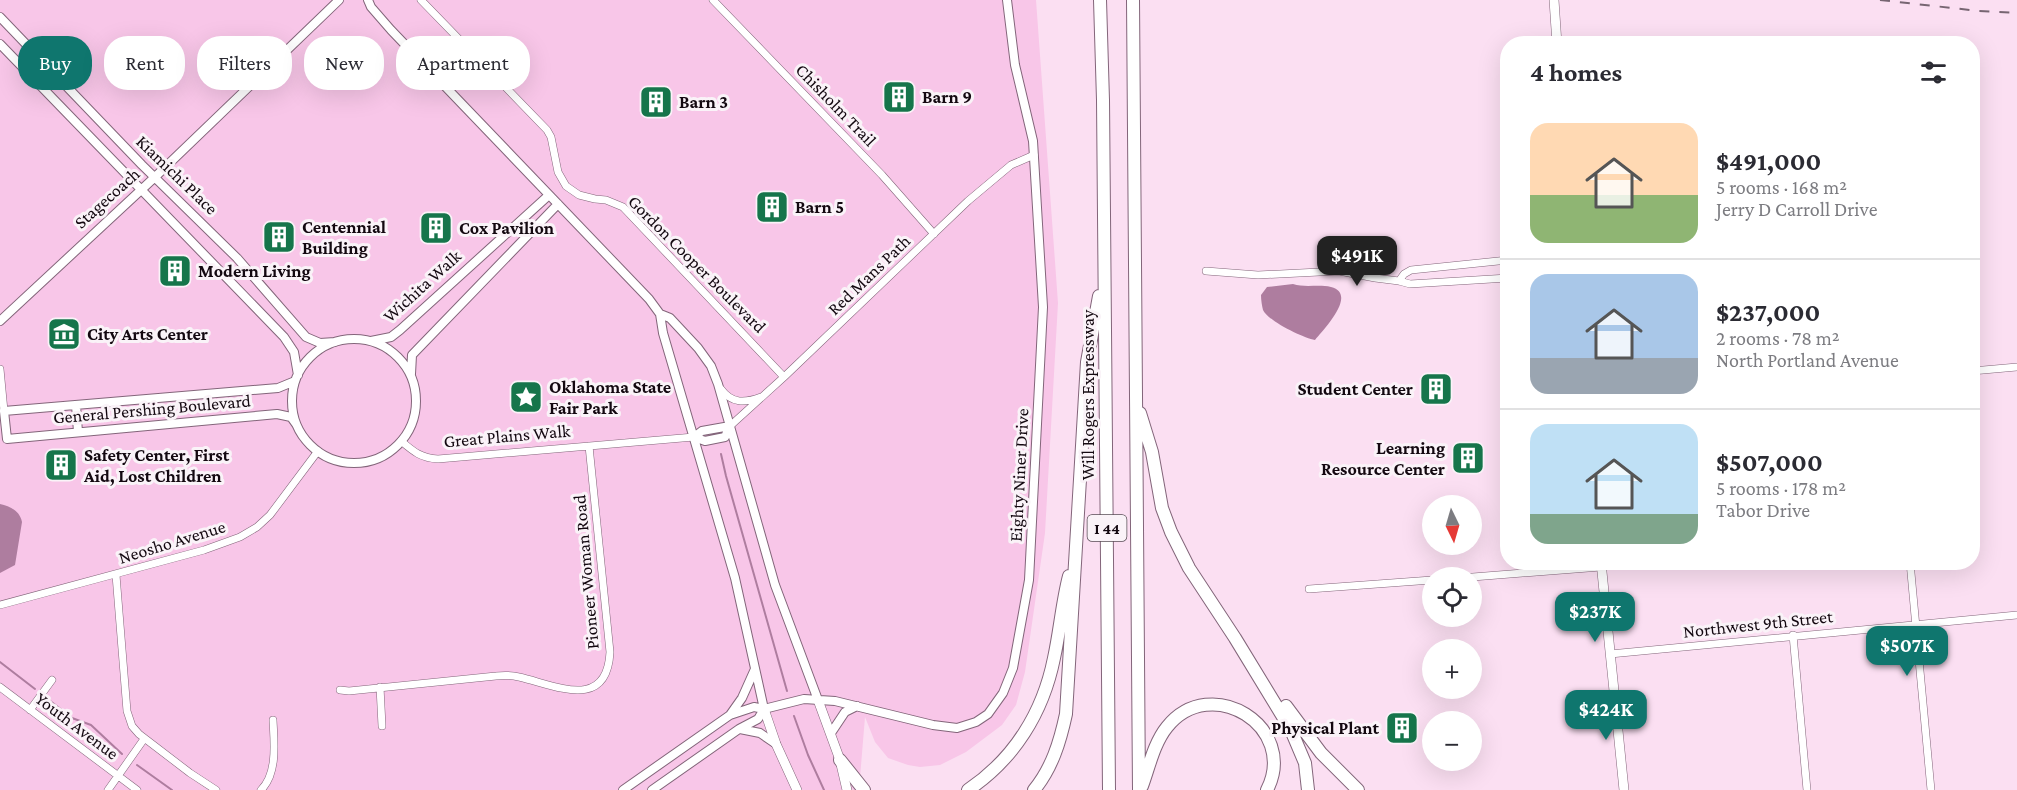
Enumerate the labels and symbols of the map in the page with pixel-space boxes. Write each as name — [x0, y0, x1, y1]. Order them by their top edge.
street label: Chisholm Trail — [792, 60, 880, 151]
building icon: Barn 9 — [881, 79, 917, 115]
building icon: Barn 3 — [638, 84, 674, 120]
place label: Barn 9 — [922, 87, 972, 107]
place label: Barn 3 — [679, 92, 728, 112]
street label: Kiamichi Place — [132, 131, 222, 219]
street label: Stagecoach — [70, 163, 144, 232]
building icon: Barn 5 — [754, 189, 790, 225]
street label: Gordon Cooper Boulevard — [624, 191, 770, 337]
place label: Barn 5 — [795, 197, 844, 217]
building icon: Cox Pavilion — [418, 210, 454, 246]
place label: Centennial Building — [302, 217, 386, 258]
place label: Cox Pavilion — [459, 218, 555, 238]
building icon: Centennial Building — [261, 219, 297, 255]
street label: Red Mans Path — [824, 231, 915, 319]
pin: $491K — [1315, 236, 1399, 287]
street label: Wichita Walk — [379, 246, 465, 326]
building icon: Modern Living — [157, 253, 193, 289]
place label: Modern Living — [198, 261, 311, 281]
street label: Will Rogers Expressway — [1078, 309, 1098, 480]
museum icon: City Arts Center — [46, 316, 82, 352]
place label: City Arts Center — [87, 324, 208, 344]
building icon: Student Center — [1418, 371, 1454, 407]
place label: Oklahoma State Fair Park — [549, 377, 671, 418]
place icon: Oklahoma State Fair Park — [508, 379, 544, 415]
place label: Student Center — [1297, 379, 1413, 399]
street label: General Pershing Boulevard — [52, 390, 252, 428]
street label: Eighty Niner Drive — [1006, 408, 1032, 542]
street label: Great Plains Walk — [443, 420, 572, 452]
place label: Learning Resource Center — [1321, 438, 1445, 479]
building icon: Learning Resource Center — [1450, 440, 1486, 476]
place label: Safety Center, First Aid, Lost Children — [83, 445, 230, 486]
building icon: Safety Center, First Aid, Lost Children — [43, 447, 79, 483]
street label: Pioneer Woman Road — [569, 493, 603, 650]
north arrow — [1422, 495, 1482, 555]
road number: I 44 — [1088, 515, 1126, 541]
street label: Neosho Avenue — [116, 516, 228, 568]
pin: $237K — [1553, 592, 1637, 643]
street label: Northwest 9th Street — [1682, 606, 1835, 642]
pin: $507K — [1865, 626, 1949, 677]
street label: Youth Avenue — [32, 688, 123, 764]
pin: $424K — [1564, 690, 1648, 741]
building icon: Physical Plant — [1384, 710, 1420, 746]
place label: Physical Plant — [1271, 718, 1380, 738]

